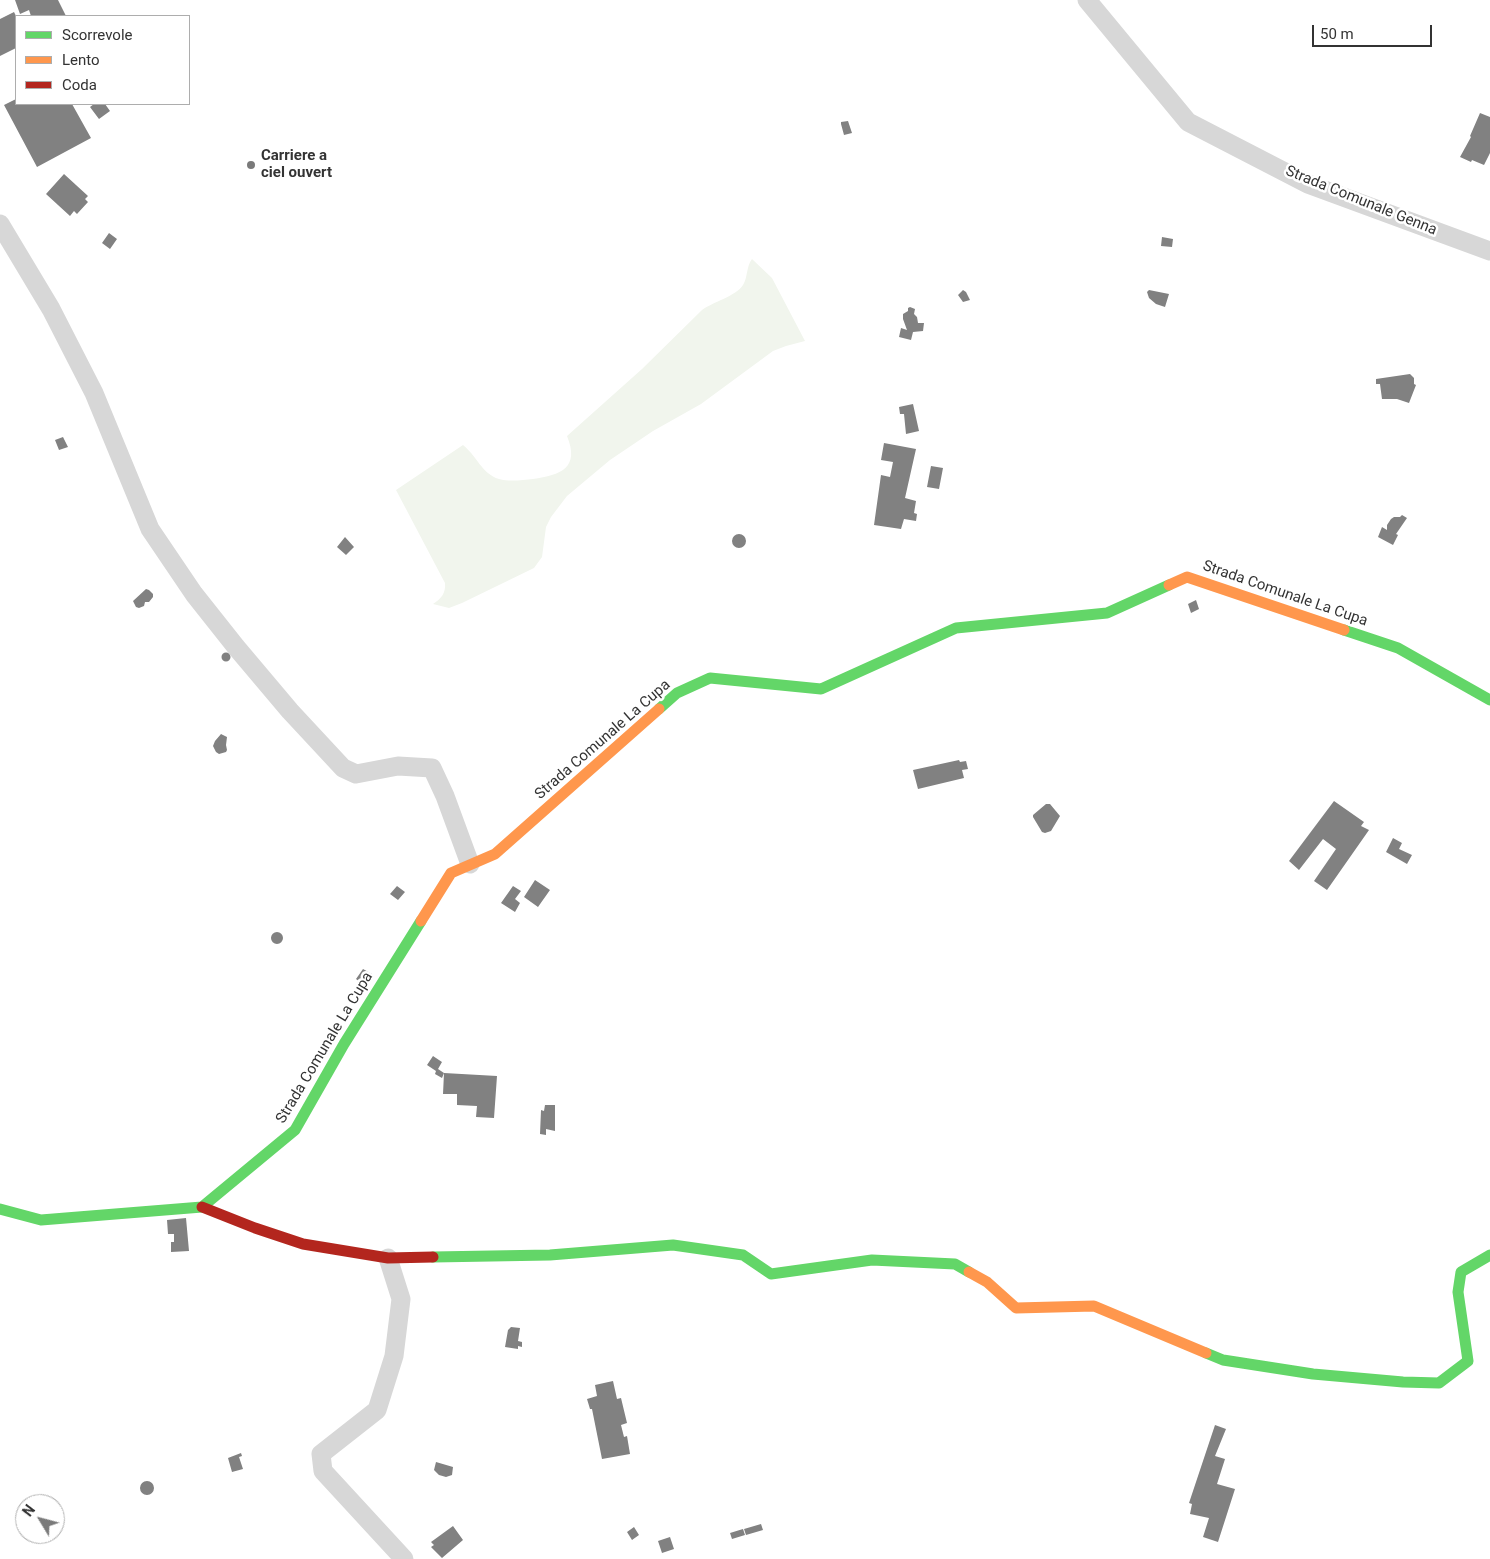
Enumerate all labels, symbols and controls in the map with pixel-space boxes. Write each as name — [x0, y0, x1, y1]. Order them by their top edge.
legend — [15, 15, 190, 105]
scale bar — [1315, 15, 1435, 47]
text: 50 m — [1320, 25, 1354, 43]
text: Scorrevole — [62, 26, 133, 44]
text: Lento — [62, 51, 100, 69]
text: Coda — [62, 76, 97, 94]
place label: Carriere a ciel ouvert — [261, 147, 332, 182]
marker: Carriere a ciel ouvert — [245, 159, 257, 171]
street label: Strada Comunale Genna — [1283, 162, 1439, 240]
street label: Strada Comunale La Cupa — [1200, 557, 1370, 631]
street label: Strada Comunale La Cupa — [532, 676, 674, 804]
street label: Strada Comunale La Cupa — [273, 969, 377, 1127]
north arrow — [15, 1494, 65, 1544]
text: N — [19, 1502, 38, 1519]

